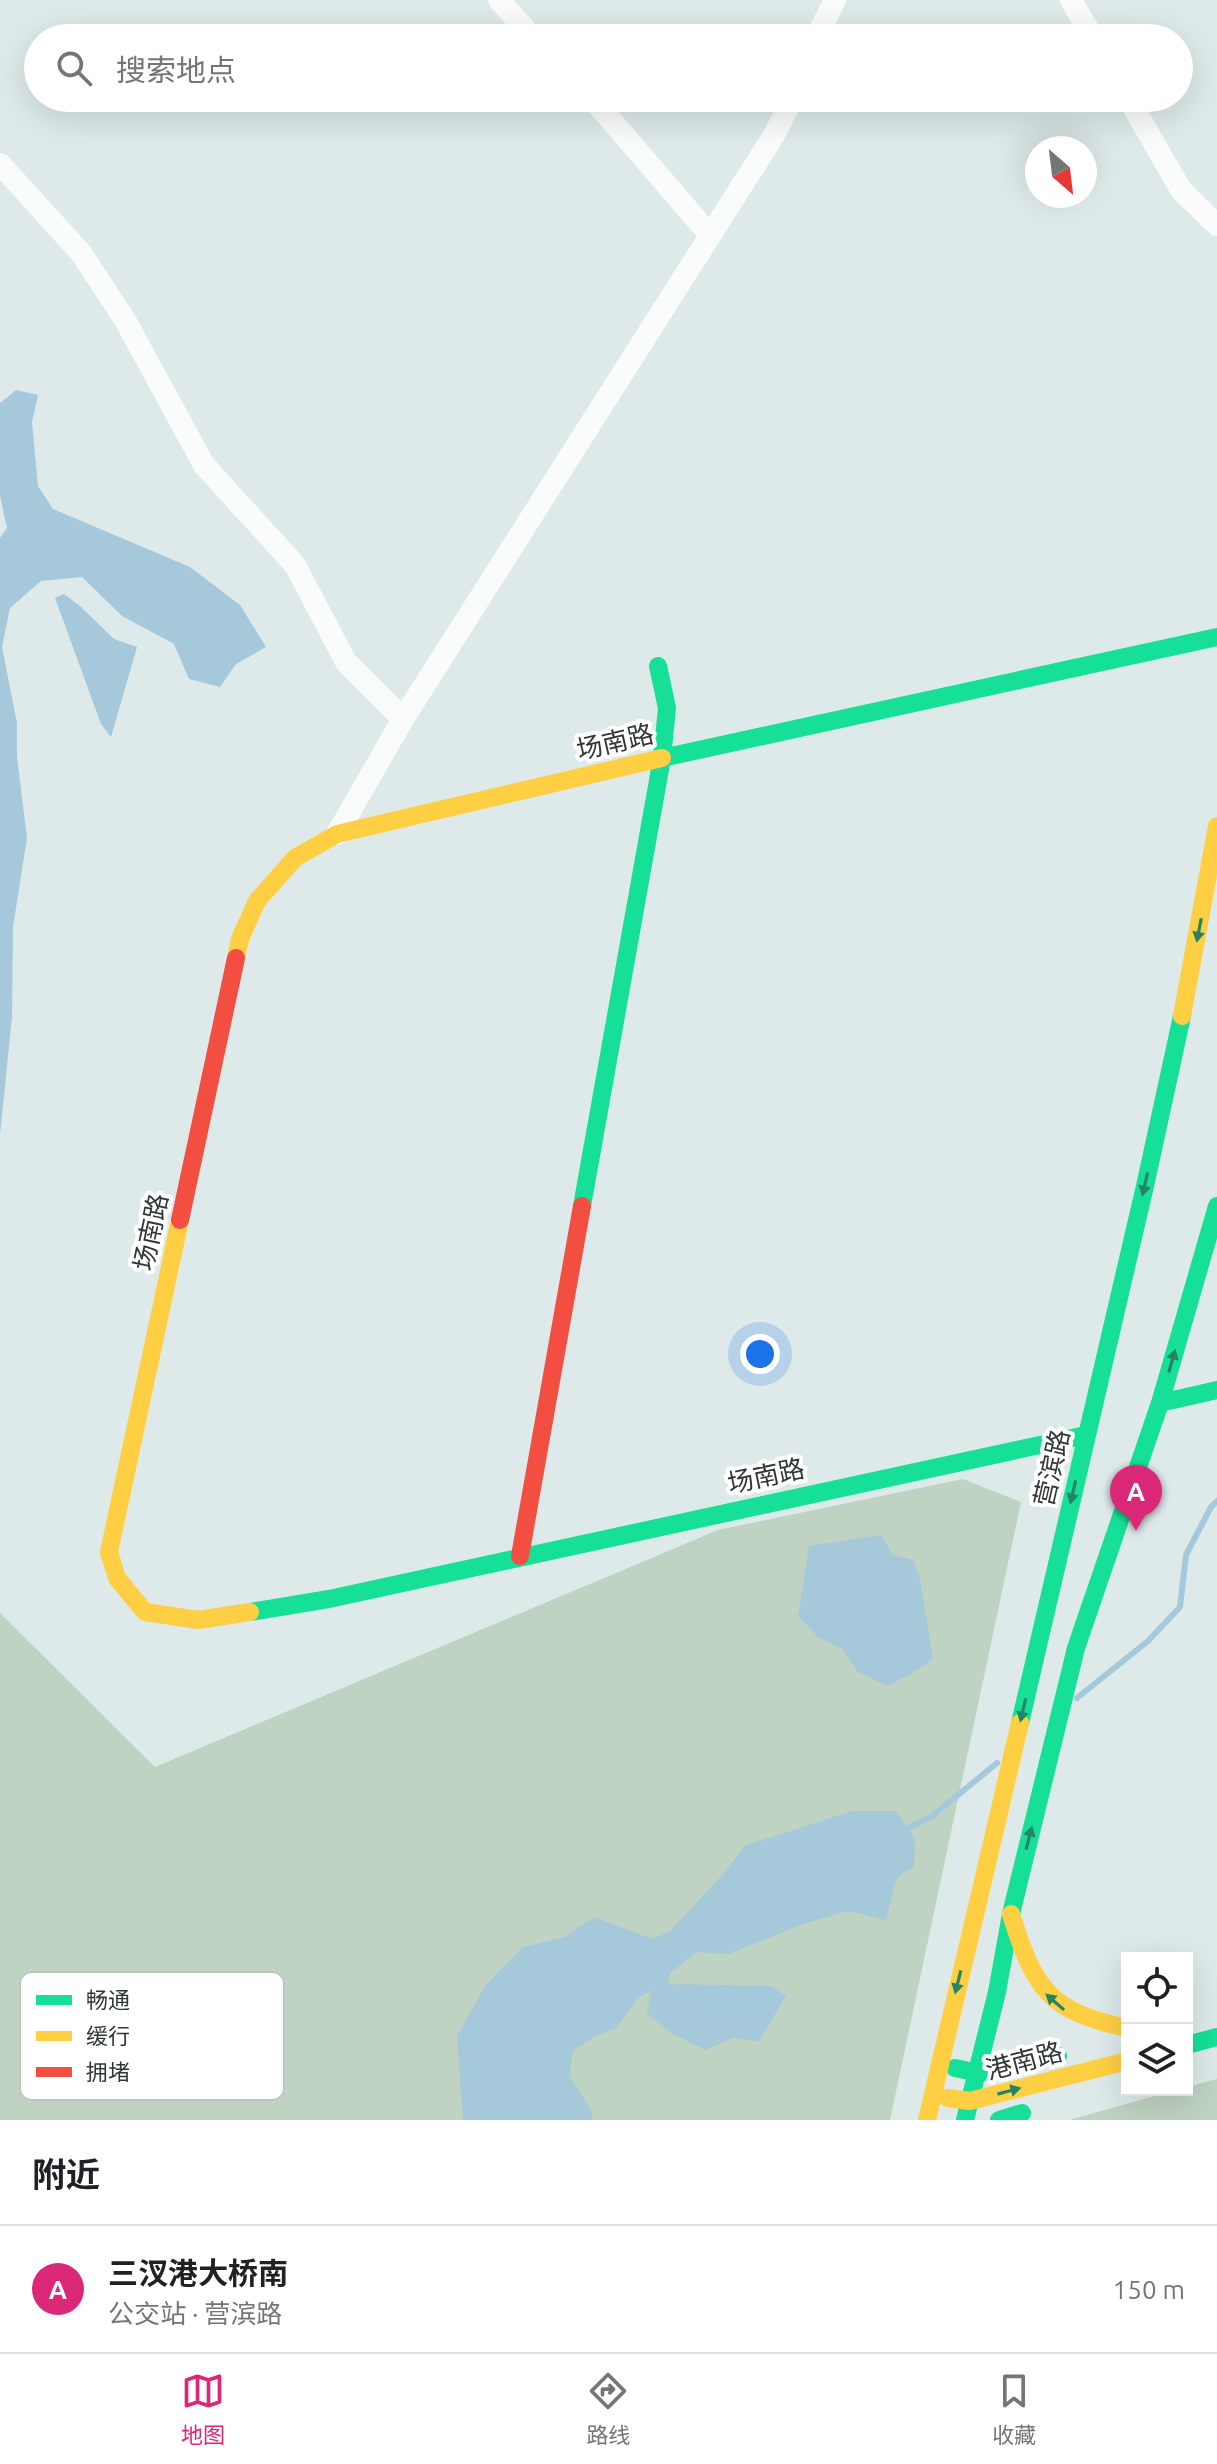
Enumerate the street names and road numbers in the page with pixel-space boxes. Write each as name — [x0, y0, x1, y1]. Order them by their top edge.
street label: 场南路 — [574, 719, 656, 764]
street label: 场南路 — [128, 1191, 173, 1273]
street label: 营滨路 — [1029, 1427, 1074, 1509]
street label: 场南路 — [725, 1453, 807, 1498]
street label: 港南路 — [982, 2036, 1065, 2085]

